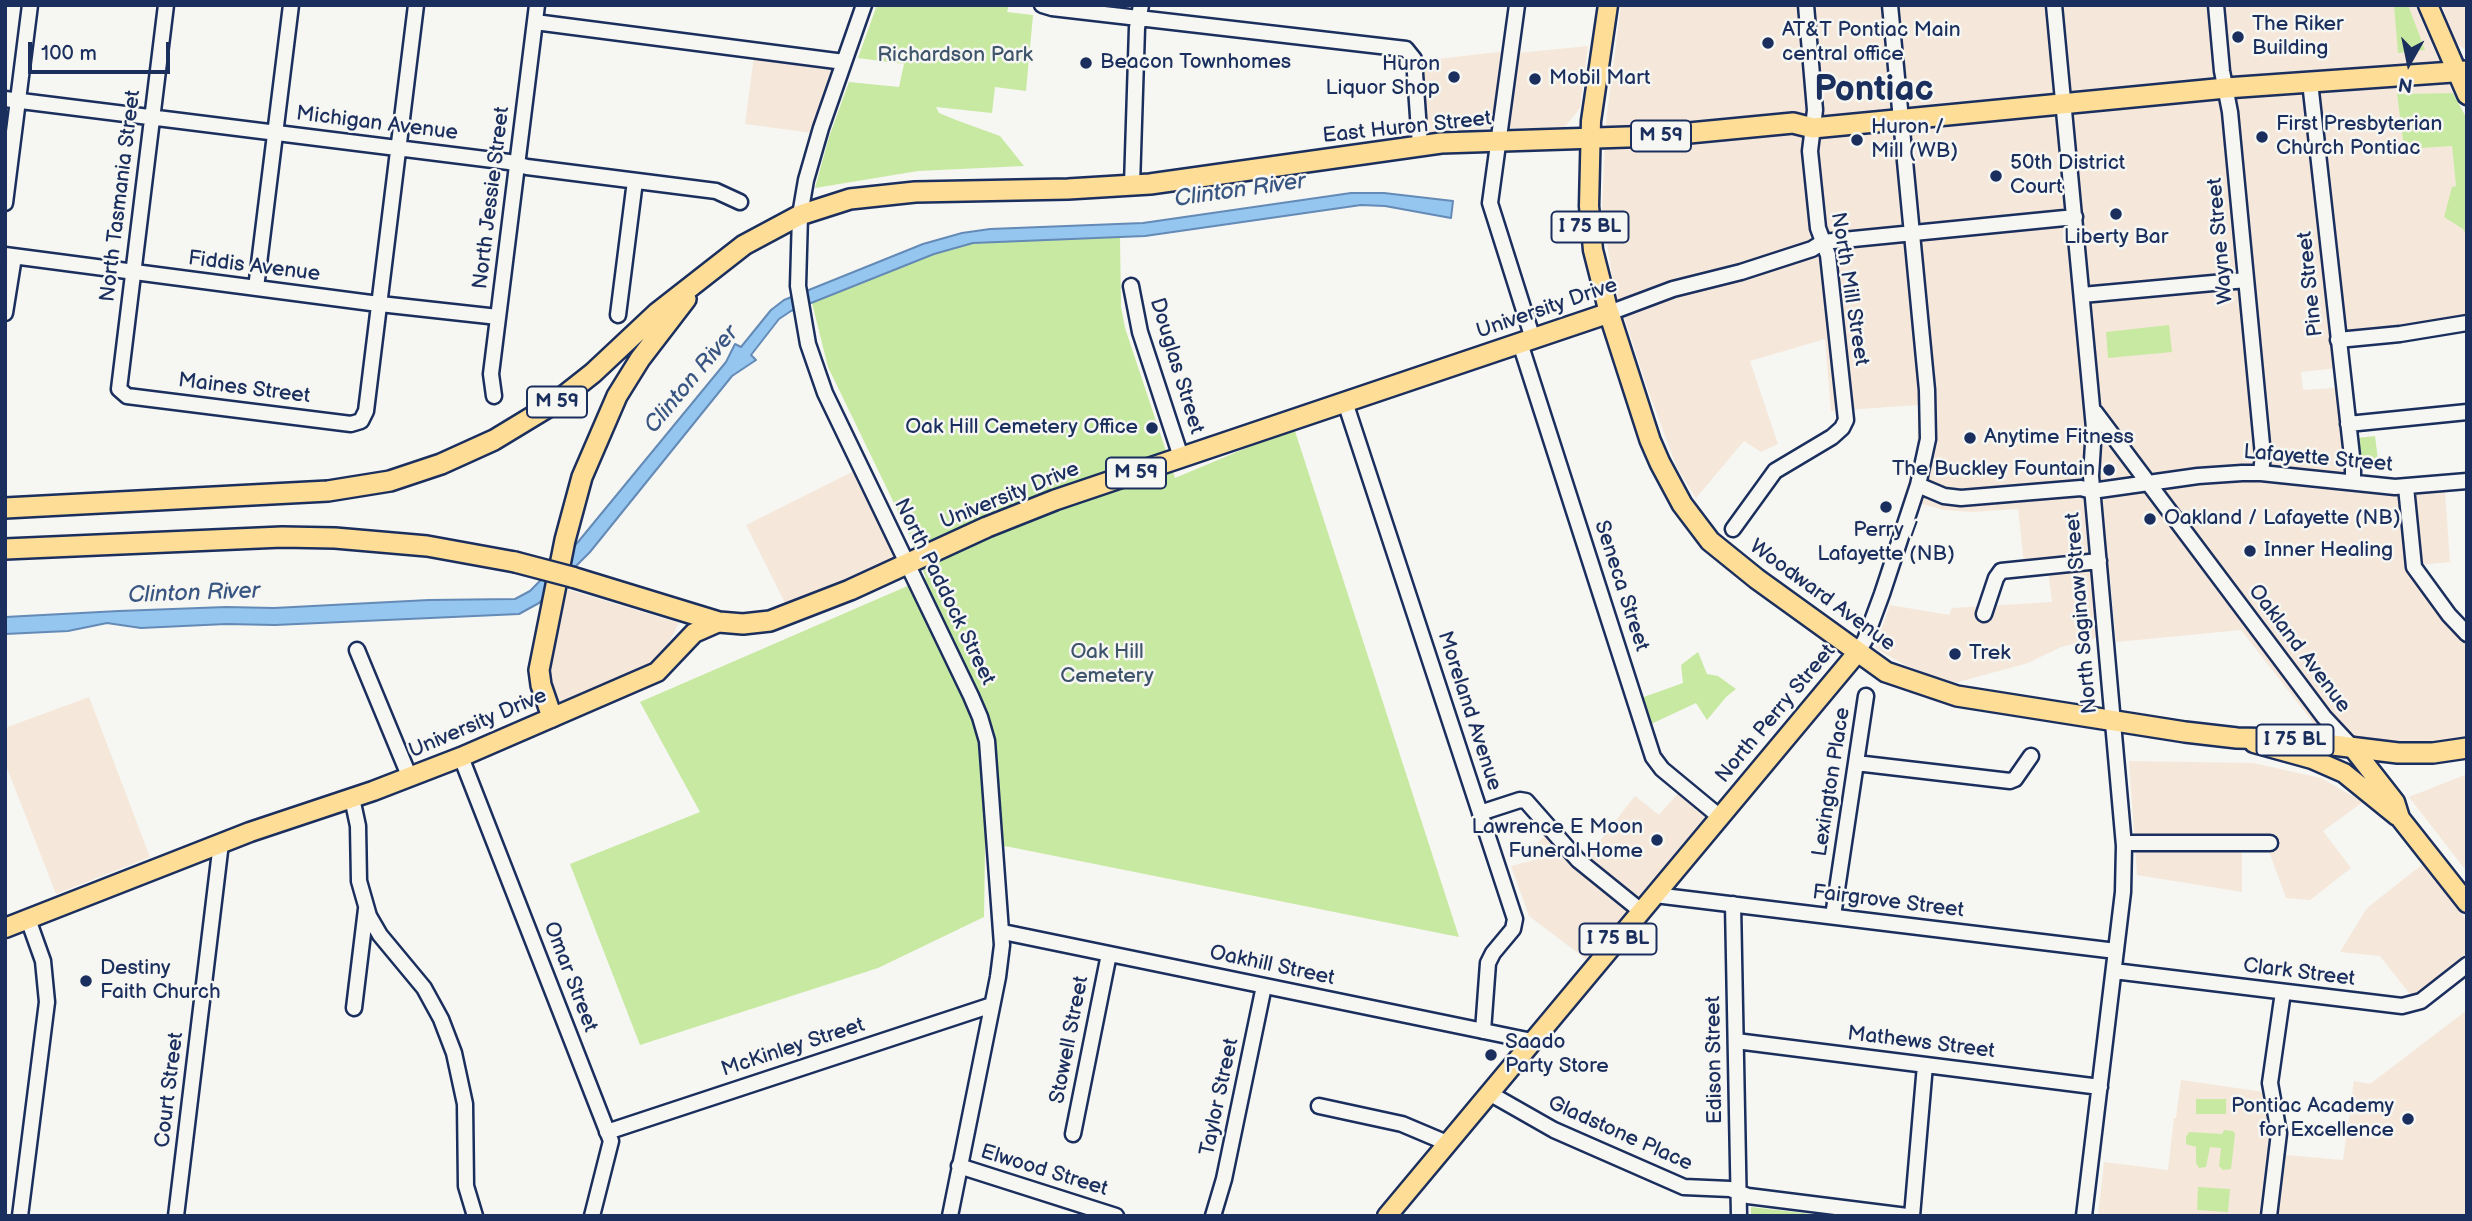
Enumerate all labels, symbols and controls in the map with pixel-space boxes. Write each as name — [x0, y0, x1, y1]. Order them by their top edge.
place label: The Riker Building — [2252, 12, 2344, 62]
place label: AT&T Pontiac Main central office — [1782, 18, 1960, 68]
scale bar — [32, 28, 173, 72]
north arrow — [2374, 28, 2444, 98]
marker: The Riker Building — [2230, 29, 2246, 45]
marker: AT&T Pontiac Main central office — [1760, 35, 1776, 51]
text: 100 m — [41, 41, 97, 66]
park label: Richardson Park — [877, 43, 1033, 69]
place label: Beacon Townhomes — [1100, 50, 1291, 76]
place label: Huron Liquor Shop — [1325, 52, 1440, 102]
marker: Beacon Townhomes — [1078, 55, 1094, 71]
place label: Mobil Mart — [1549, 66, 1650, 92]
marker: Huron Liquor Shop — [1446, 69, 1462, 85]
district label: Pontiac — [1814, 70, 1934, 112]
marker: Mobil Mart — [1527, 71, 1543, 87]
text: N — [2397, 72, 2414, 97]
street label: North Tasmania Street — [96, 89, 146, 303]
street label: Michigan Avenue — [295, 102, 459, 146]
street label: North Jessie Street — [468, 105, 516, 291]
street label: East Huron Street — [1321, 107, 1493, 149]
place label: First Presbyterian Church Pontiac — [2276, 112, 2442, 162]
place label: Huron / Mill (WB) — [1871, 115, 1958, 165]
road number: M 59 — [1631, 120, 1691, 152]
marker: First Presbyterian Church Pontiac — [2254, 129, 2270, 145]
marker: Huron / Mill (WB) — [1849, 132, 1865, 148]
place label: 50th District Court — [2010, 151, 2125, 201]
water label: Clinton River — [1173, 168, 1307, 214]
marker: 50th District Court — [1988, 168, 2004, 184]
street label: Wayne Street — [2203, 177, 2239, 305]
marker: Liberty Bar — [2108, 206, 2124, 222]
street label: North Mill Street — [1824, 210, 1874, 368]
road number: I 75 BL — [1552, 212, 1628, 243]
place label: Liberty Bar — [2064, 225, 2168, 251]
street label: Pine Street — [2293, 230, 2329, 338]
street label: Fiddis Avenue — [186, 246, 322, 288]
street label: University Drive — [1473, 273, 1621, 345]
street label: Douglas Street — [1143, 295, 1209, 437]
water label: Clinton River — [639, 321, 745, 439]
street label: Maines Street — [176, 368, 312, 410]
road number: M 59 — [527, 386, 587, 418]
place label: Oak Hill Cemetery Office — [905, 415, 1138, 441]
marker: Oak Hill Cemetery Office — [1144, 420, 1160, 436]
place label: Anytime Fitness — [1984, 425, 2134, 451]
marker: Anytime Fitness — [1962, 430, 1978, 446]
street label: Lafayette Street — [2242, 440, 2394, 478]
street label: University Drive — [937, 457, 1083, 535]
place label: The Buckley Fountain — [1892, 457, 2095, 483]
road number: M 59 — [1106, 458, 1166, 488]
marker: The Buckley Fountain — [2101, 462, 2117, 478]
street label: North Paddock Street — [888, 495, 1000, 689]
marker: Perry / Lafayette (NB) — [1878, 499, 1894, 515]
place label: Oakland / Lafayette (NB) — [2164, 506, 2401, 532]
street label: North Saginaw Street — [2061, 511, 2103, 715]
marker: Oakland / Lafayette (NB) — [2142, 511, 2158, 527]
street label: Seneca Street — [1588, 518, 1654, 654]
place label: Perry / Lafayette (NB) — [1817, 518, 1955, 568]
street label: Woodward Avenue — [1744, 535, 1900, 657]
place label: Inner Healing — [2264, 538, 2393, 564]
marker: Inner Healing — [2242, 543, 2258, 559]
water label: Clinton River — [128, 578, 260, 610]
street label: Oakland Avenue — [2242, 580, 2356, 718]
street label: Moreland Avenue — [1431, 628, 1507, 794]
park label: Oak Hill Cemetery — [1060, 640, 1154, 690]
street label: North Perry Street — [1711, 640, 1841, 788]
place label: Trek — [1969, 641, 2010, 667]
marker: Trek — [1947, 646, 1963, 662]
street label: University Drive — [405, 684, 551, 764]
street label: Lexington Place — [1808, 706, 1856, 858]
road number: I 75 BL — [2256, 724, 2334, 755]
place label: Lawrence E Moon Funeral Home — [1471, 815, 1643, 865]
marker: Lawrence E Moon Funeral Home — [1649, 832, 1665, 848]
street label: Fairgrove Street — [1811, 880, 1965, 924]
street label: Omar Street — [537, 918, 603, 1036]
road number: I 75 BL — [1580, 923, 1656, 954]
street label: Oakhill Street — [1207, 940, 1337, 992]
street label: Clark Street — [2242, 954, 2356, 992]
place label: Destiny Faith Church — [100, 956, 220, 1006]
marker: Destiny Faith Church — [78, 973, 94, 989]
street label: Stowell Street — [1045, 974, 1095, 1106]
street label: Edison Street — [1701, 996, 1729, 1124]
street label: McKinley Street — [718, 1013, 868, 1083]
street label: Mathews Street — [1846, 1021, 1996, 1065]
place label: Saado Party Store — [1505, 1030, 1609, 1080]
street label: Court Street — [150, 1031, 190, 1149]
street label: Taylor Street — [1195, 1036, 1245, 1158]
marker: Saado Party Store — [1483, 1047, 1499, 1063]
street label: Gladstone Place — [1544, 1091, 1696, 1177]
place label: Pontiac Academy for Excellence — [2231, 1094, 2394, 1144]
marker: Pontiac Academy for Excellence — [2400, 1111, 2416, 1127]
street label: Elwood Street — [977, 1140, 1111, 1202]

